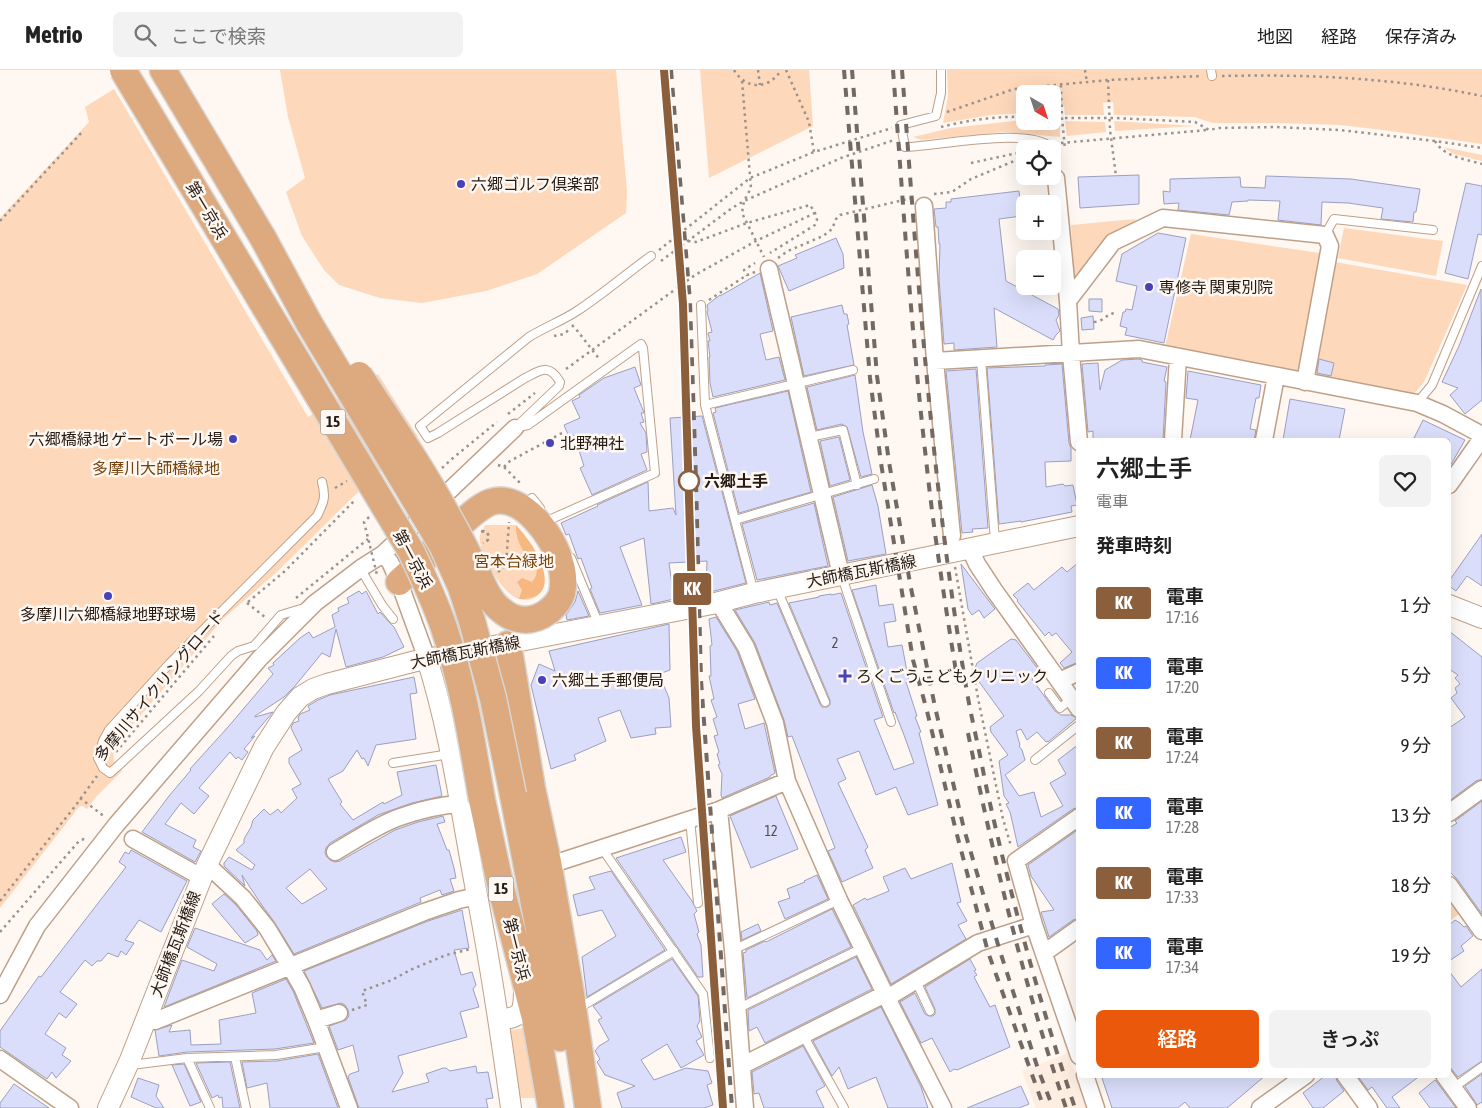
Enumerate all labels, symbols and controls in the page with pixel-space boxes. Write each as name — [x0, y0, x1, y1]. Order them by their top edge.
search box — [113, 12, 463, 57]
text: Metrio — [25, 21, 83, 48]
icon: search — [131, 21, 159, 49]
text: ここで検索 — [171, 25, 266, 47]
text: 地図 — [1257, 26, 1293, 47]
text: 経路 — [1321, 26, 1357, 47]
text: 保存済み — [1385, 26, 1457, 47]
north arrow — [1016, 85, 1061, 130]
map controls — [1016, 85, 1061, 295]
button: locate — [1016, 140, 1061, 185]
place label: 六郷ゴルフ倶楽部 — [471, 175, 599, 193]
street label: 第一京浜 — [183, 178, 231, 242]
marker: 六郷ゴルフ倶楽部 — [455, 178, 467, 190]
button: + — [1016, 195, 1061, 240]
button: − — [1016, 250, 1061, 295]
place label: 専修寺 関東別院 — [1159, 278, 1273, 296]
marker: 専修寺 関東別院 — [1143, 281, 1155, 293]
road number: 15 — [320, 410, 346, 434]
place label: 六郷橋緑地 ゲートボール場 — [29, 430, 223, 448]
marker: 六郷橋緑地 ゲートボール場 — [227, 433, 239, 445]
place label: 北野神社 — [560, 434, 624, 452]
marker: 北野神社 — [544, 437, 556, 449]
text: 六郷土手 — [1096, 455, 1192, 482]
button: heart — [1379, 455, 1431, 507]
park label: 多摩川大師橋緑地 — [92, 459, 220, 477]
marker: 六郷土手 — [678, 470, 700, 492]
place label: 六郷土手 — [704, 472, 768, 490]
text: 電車 — [1096, 492, 1128, 510]
street label: 第一京浜 — [390, 527, 436, 591]
text: 発車時刻 — [1096, 534, 1172, 556]
street label: 大師橋瓦斯橋線 — [804, 551, 918, 591]
park label: 宮本台緑地 — [474, 552, 554, 570]
line badge: KK — [670, 573, 714, 605]
text: KK — [683, 578, 701, 599]
text: 電車 — [1166, 585, 1204, 607]
marker: 多摩川六郷橋緑地野球場 — [102, 590, 114, 602]
text: KK — [1115, 592, 1132, 613]
text: 1 分 — [1400, 594, 1431, 616]
place label: 多摩川六郷橋緑地野球場 — [20, 605, 196, 623]
street label: 多摩川サイクリングロード — [90, 606, 228, 764]
text: 17:16 — [1166, 608, 1199, 626]
street label: 大師橋瓦斯橋線 — [408, 632, 522, 672]
house number: 2 — [832, 635, 838, 651]
text: 電車 — [1166, 655, 1204, 677]
text: KK — [1115, 662, 1132, 683]
text: 5 分 — [1400, 664, 1431, 686]
place label: ろくごうこどもクリニック — [856, 667, 1048, 685]
marker: ろくごうこどもクリニック — [838, 669, 852, 683]
place label: 六郷土手郵便局 — [552, 671, 664, 689]
marker: 六郷土手郵便局 — [536, 674, 548, 686]
text: 17:20 — [1166, 678, 1199, 696]
text: 電車 — [1166, 725, 1204, 747]
text: KK — [1115, 732, 1132, 753]
text: 9 分 — [1400, 734, 1431, 756]
text: 17:24 — [1166, 748, 1199, 766]
text: 電車 — [1166, 795, 1204, 817]
text: KK — [1115, 802, 1132, 823]
text: 13 分 — [1392, 804, 1431, 826]
text: 17:28 — [1166, 818, 1199, 836]
house number: 12 — [764, 823, 778, 839]
text: 電車 — [1166, 865, 1204, 887]
text: KK — [1115, 872, 1132, 893]
text: 18 分 — [1392, 874, 1431, 896]
road number: 15 — [488, 876, 514, 902]
street label: 大師橋瓦斯橋線 — [147, 888, 203, 1000]
text: 17:33 — [1166, 888, 1199, 906]
street label: 第一京浜 — [501, 916, 533, 982]
text: 電車 — [1166, 935, 1204, 957]
text: KK — [1115, 942, 1132, 963]
text: 19 分 — [1392, 944, 1431, 966]
text: 17:34 — [1166, 958, 1199, 976]
button: 経路 — [1096, 1010, 1259, 1068]
button: きっぷ — [1269, 1010, 1431, 1068]

